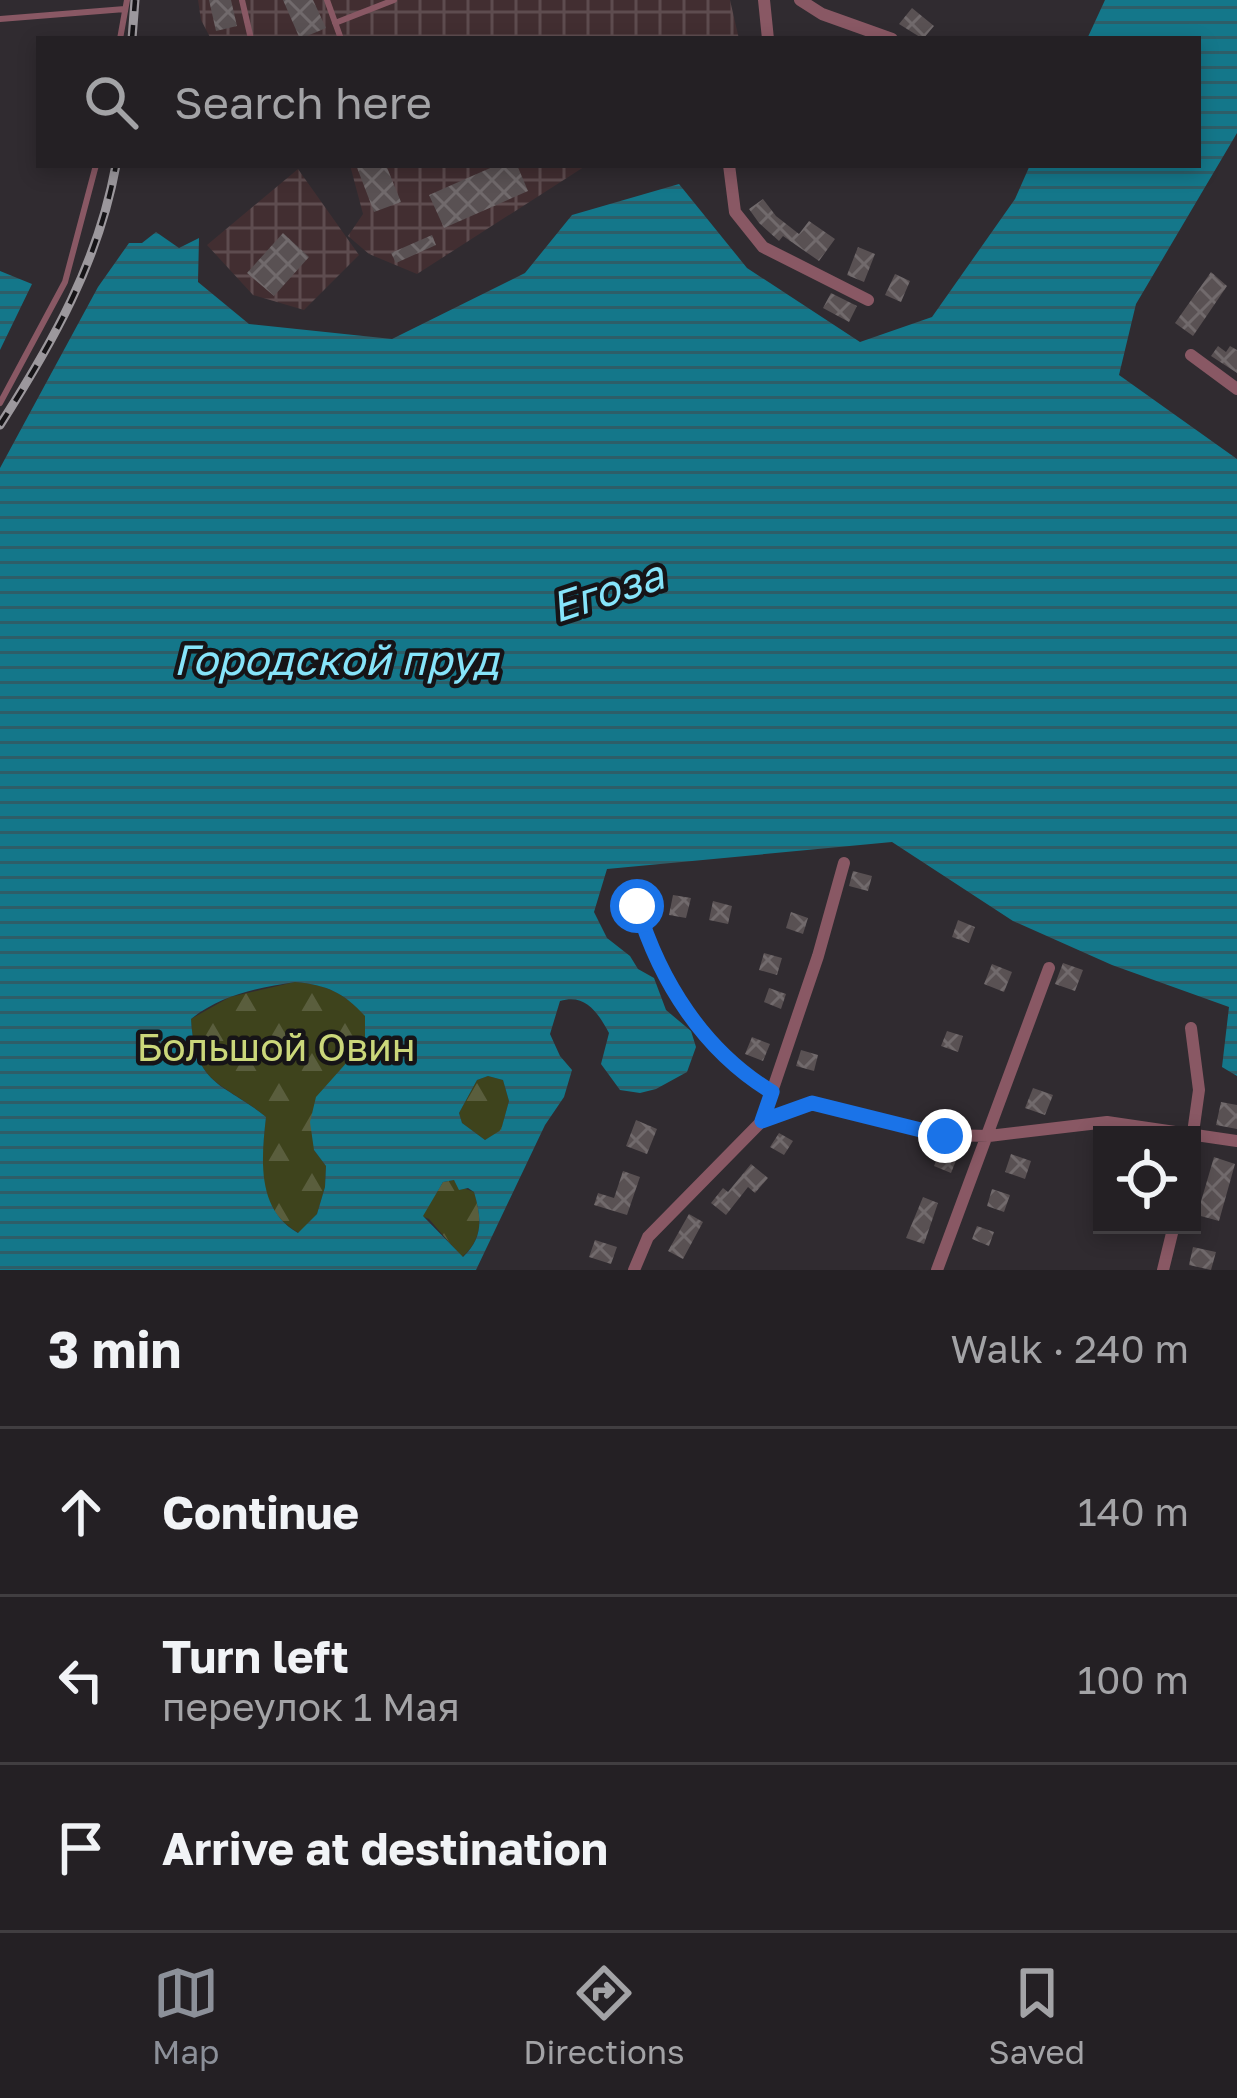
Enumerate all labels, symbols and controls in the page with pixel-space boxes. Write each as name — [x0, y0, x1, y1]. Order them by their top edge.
search box — [36, 36, 1201, 168]
icon: search — [78, 69, 144, 135]
text: Search here — [174, 75, 432, 129]
water label: Егоза — [544, 548, 671, 632]
water label: Городской пруд — [173, 634, 500, 684]
route start — [610, 879, 664, 933]
park label: Большой Овин — [136, 1023, 416, 1070]
route end — [918, 1109, 972, 1163]
map controls — [1093, 1126, 1201, 1234]
button: locate — [1093, 1126, 1201, 1234]
text: 3 min — [48, 1318, 181, 1379]
text: Walk · 240 m — [951, 1325, 1189, 1372]
icon: ahead — [48, 1479, 114, 1545]
text: Continue — [162, 1485, 359, 1539]
text: 140 m — [1078, 1488, 1189, 1535]
text: Turn left — [162, 1629, 349, 1683]
icon: left — [48, 1647, 114, 1713]
text: 100 m — [1077, 1656, 1189, 1703]
text: переулок 1 Мая — [162, 1683, 460, 1730]
icon: arrive — [48, 1815, 114, 1881]
text: Arrive at destination — [162, 1821, 608, 1875]
tab: Map — [152, 1960, 219, 2071]
tab: Directions — [523, 1960, 685, 2071]
tab: Saved — [989, 1960, 1085, 2071]

